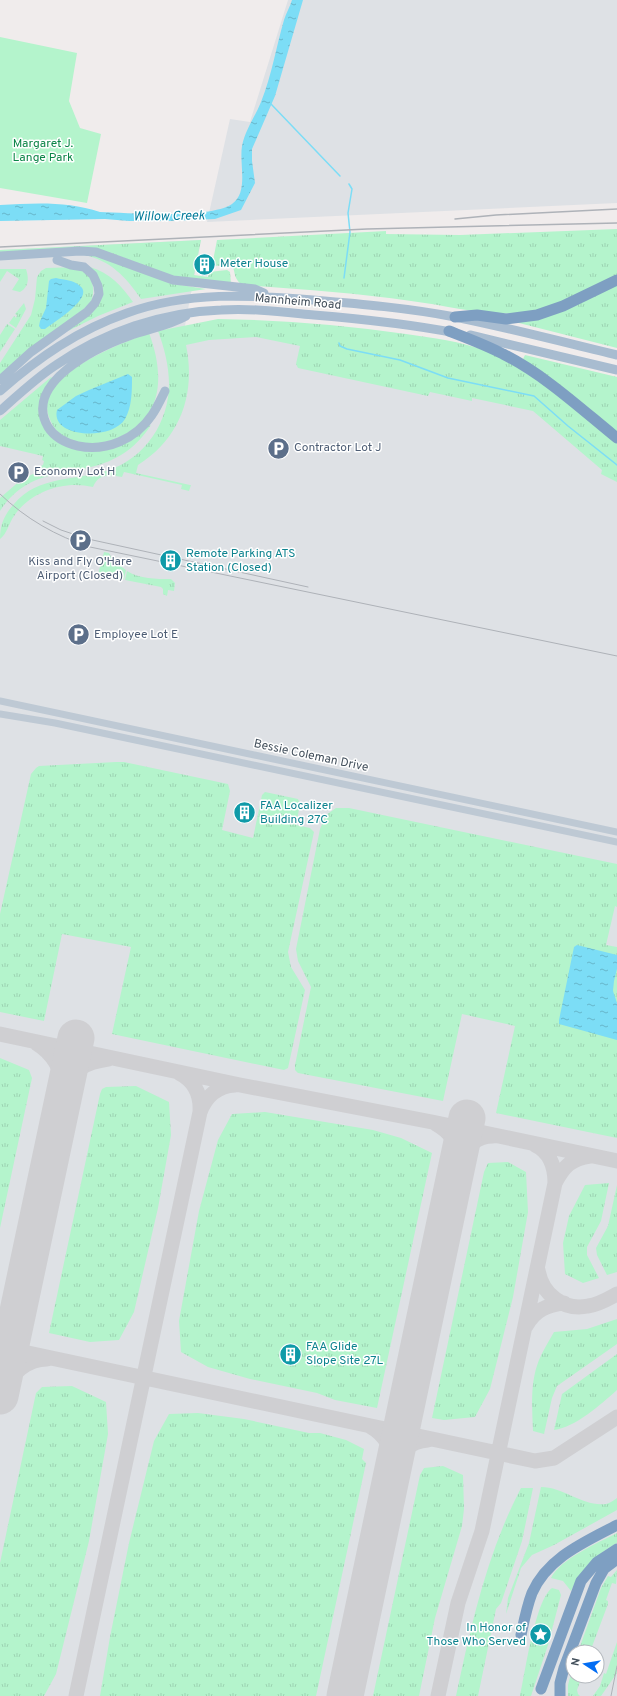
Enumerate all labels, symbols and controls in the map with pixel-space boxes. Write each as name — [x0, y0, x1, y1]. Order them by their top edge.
park label: Margaret J. Lange Park — [13, 136, 73, 166]
water label: Willow Creek — [133, 208, 205, 226]
building icon: Meter House — [192, 251, 218, 277]
place label: Meter House — [220, 256, 288, 272]
street label: Mannheim Road — [254, 290, 342, 314]
parking icon: Contractor Lot J — [265, 435, 291, 461]
place label: Contractor Lot J — [294, 440, 382, 456]
parking icon: Economy Lot H — [5, 459, 31, 485]
place label: Economy Lot H — [34, 464, 115, 480]
parking icon: Kiss and Fly O'Hare Airport (Closed) — [67, 528, 93, 554]
place label: Remote Parking ATS Station (Closed) — [186, 546, 296, 576]
building icon: Remote Parking ATS Station (Closed) — [158, 548, 184, 574]
place label: Kiss and Fly O'Hare Airport (Closed) — [28, 554, 132, 584]
parking icon: Employee Lot E — [65, 622, 91, 648]
place label: Employee Lot E — [94, 627, 178, 643]
street label: Bessie Coleman Drive — [252, 736, 370, 776]
place label: FAA Localizer Building 27C — [260, 798, 333, 828]
building icon: FAA Localizer Building 27C — [232, 800, 258, 826]
place label: FAA Glide Slope Site 27L — [306, 1339, 384, 1369]
building icon: FAA Glide Slope Site 27L — [277, 1341, 303, 1367]
place label: In Honor of Those Who Served — [427, 1620, 526, 1650]
place icon: In Honor of Those Who Served — [528, 1622, 554, 1648]
north arrow — [565, 1644, 605, 1684]
text: N — [569, 1657, 584, 1667]

